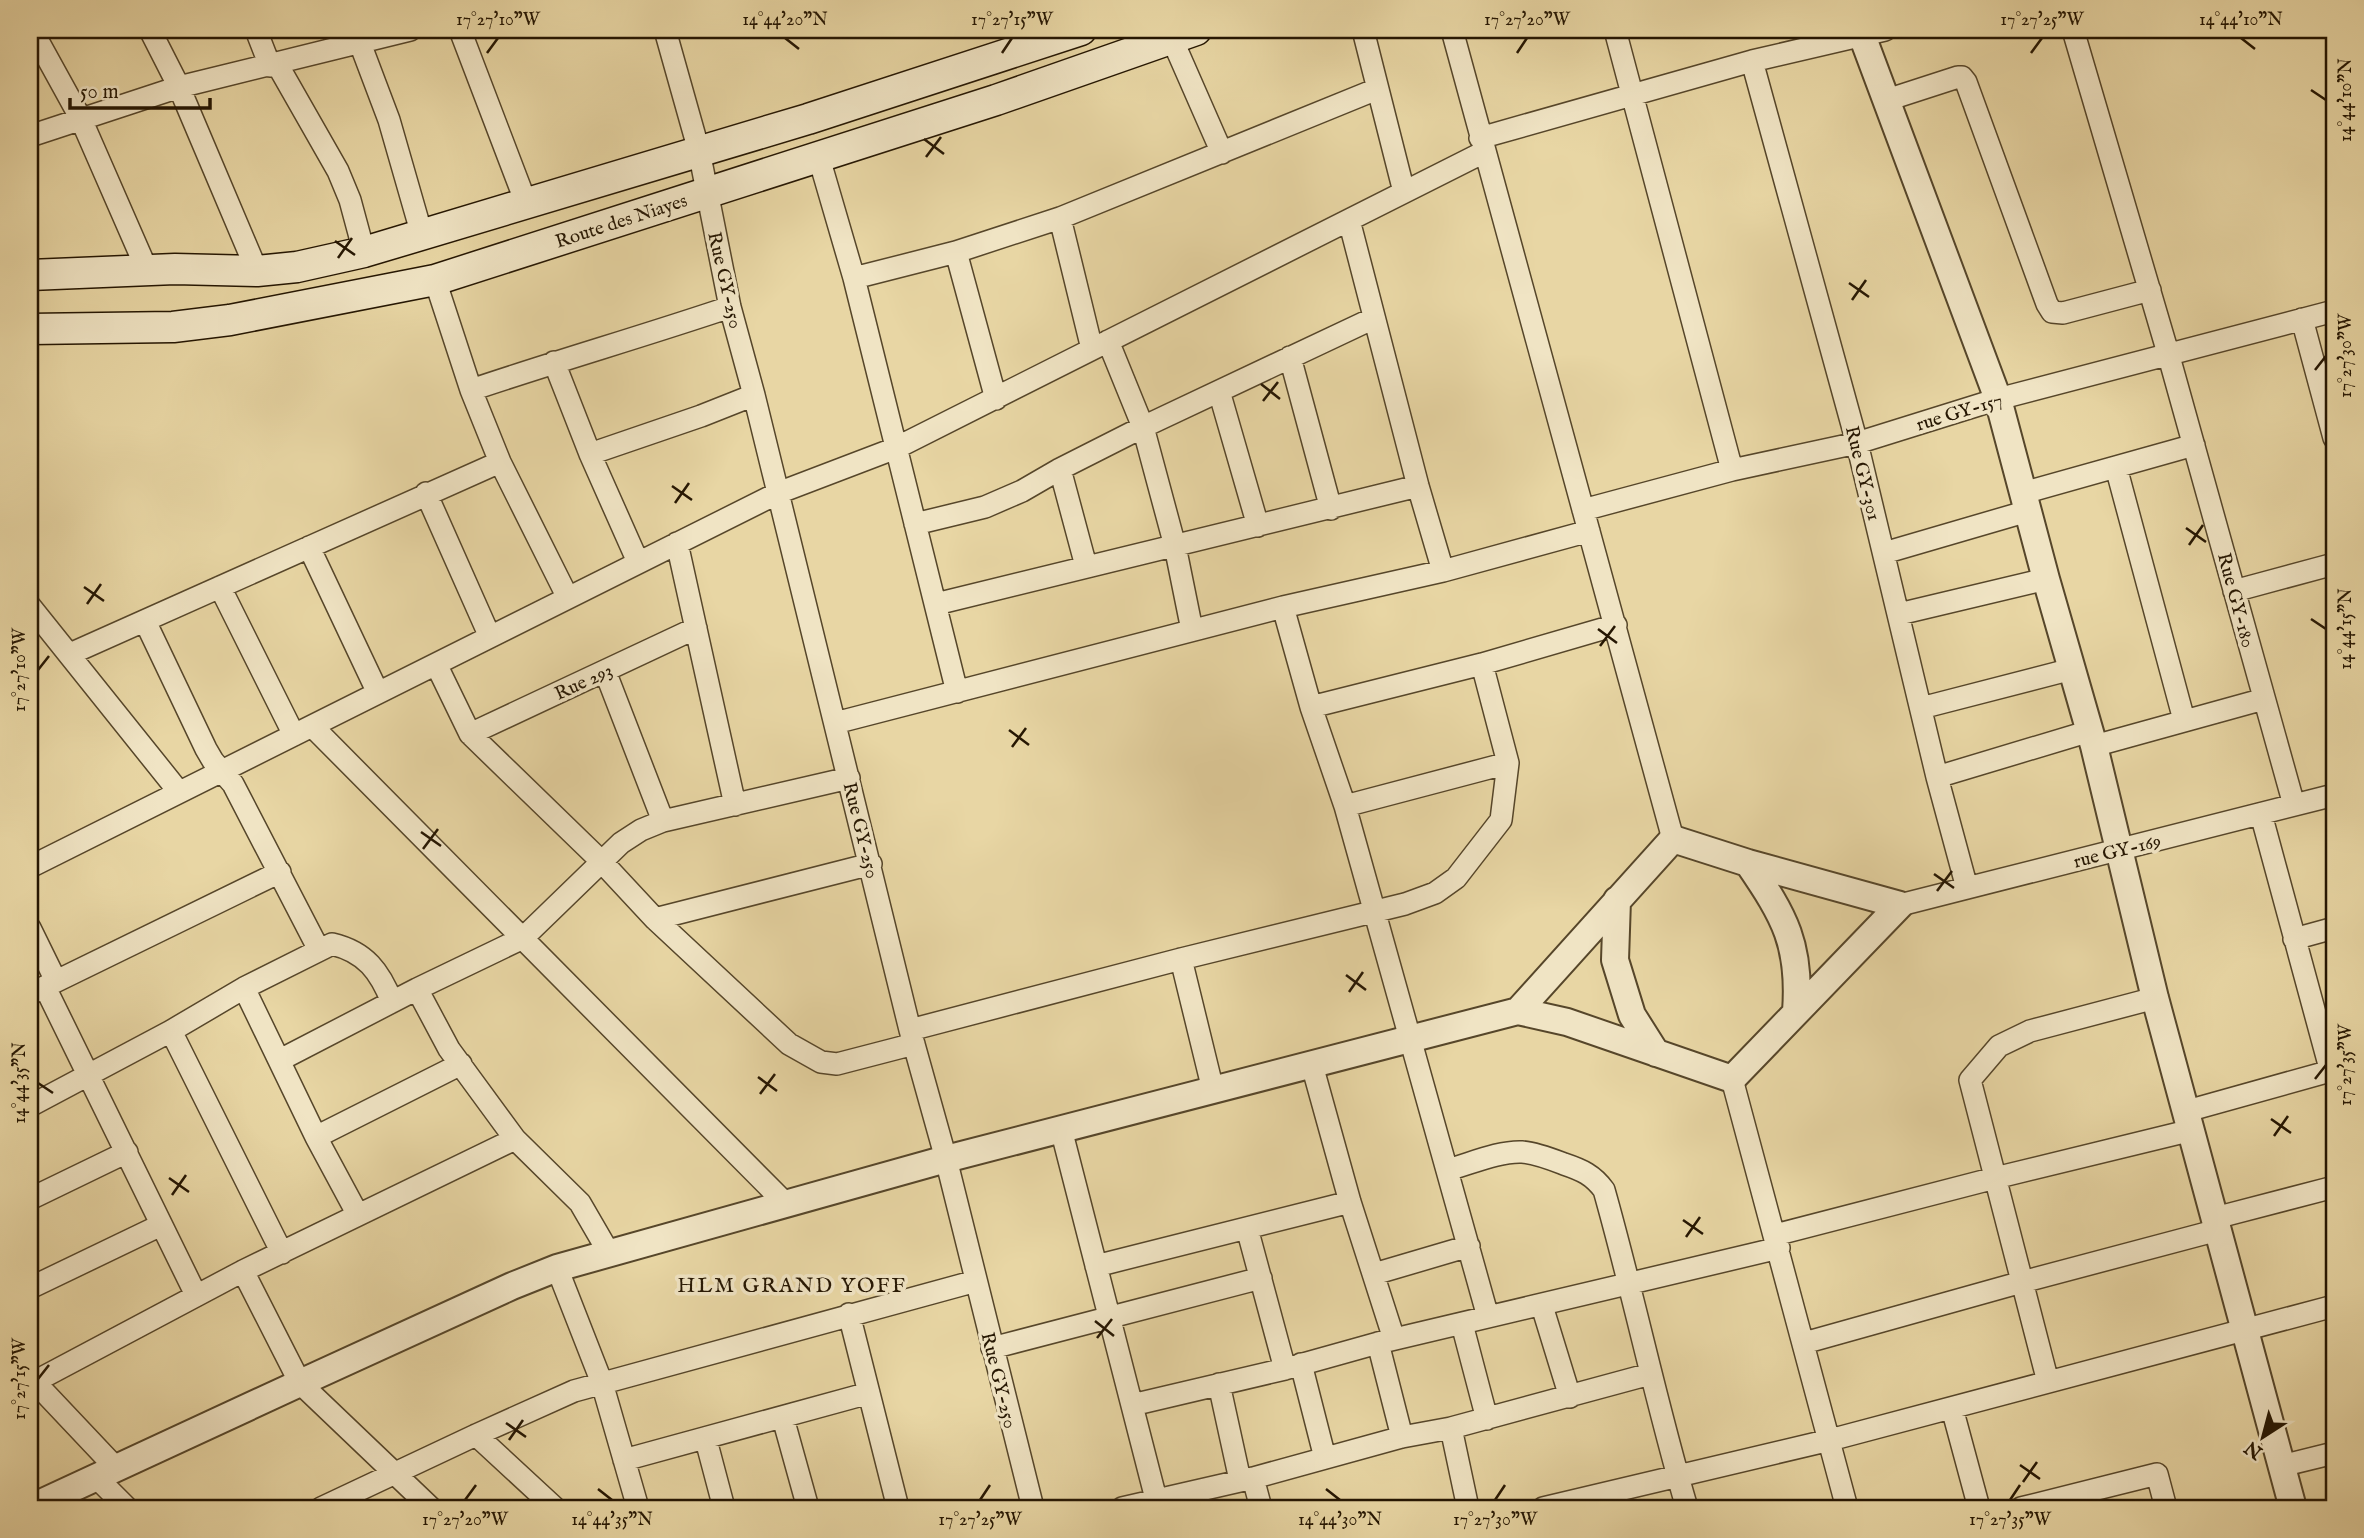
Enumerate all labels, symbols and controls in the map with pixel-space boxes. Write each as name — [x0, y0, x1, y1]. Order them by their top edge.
text: 17°27'10"W — [456, 9, 541, 32]
text: 14°44'20"N — [742, 9, 828, 32]
text: 17°27'15"W — [971, 9, 1054, 32]
text: 17°27'20"W — [1484, 9, 1571, 32]
text: 17°27'25"W — [2000, 9, 2085, 32]
text: 14°44'10"N — [2199, 9, 2283, 32]
text: 14°44'10"N — [2335, 58, 2358, 142]
scale bar — [70, 66, 210, 110]
text: 50 m — [80, 79, 119, 106]
street label: Route des Niayes — [553, 189, 691, 255]
street label: Rue GY-250 — [701, 230, 747, 331]
text: 17°27'30"W — [2335, 313, 2358, 398]
street label: rue GY-157 — [1914, 388, 2006, 437]
street label: Rue GY-301 — [1839, 424, 1885, 523]
street label: Rue GY-180 — [2211, 550, 2259, 651]
text: 14°44'15"N — [2335, 588, 2358, 670]
text: 17°27'10"W — [9, 627, 32, 712]
street label: Rue 293 — [551, 659, 617, 707]
street label: Rue GY-250 — [836, 780, 884, 881]
street label: rue GY-169 — [2071, 829, 2164, 874]
text: 17°27'35"W — [2335, 1023, 2358, 1106]
text: 14°44'35"N — [9, 1042, 32, 1124]
district label: HLM GRAND YOFF — [677, 1273, 907, 1300]
street label: Rue GY-250 — [974, 1330, 1022, 1431]
text: 17°27'15"W — [9, 1337, 32, 1420]
north arrow — [2228, 1402, 2298, 1472]
text: N — [2240, 1434, 2269, 1464]
text: 17°27'20"W — [422, 1509, 509, 1532]
text: 14°44'35"N — [571, 1509, 653, 1532]
text: 17°27'25"W — [938, 1509, 1023, 1532]
text: 14°44'30"N — [1298, 1509, 1382, 1532]
text: 17°27'30"W — [1453, 1509, 1538, 1532]
text: 17°27'35"W — [1969, 1509, 2052, 1532]

